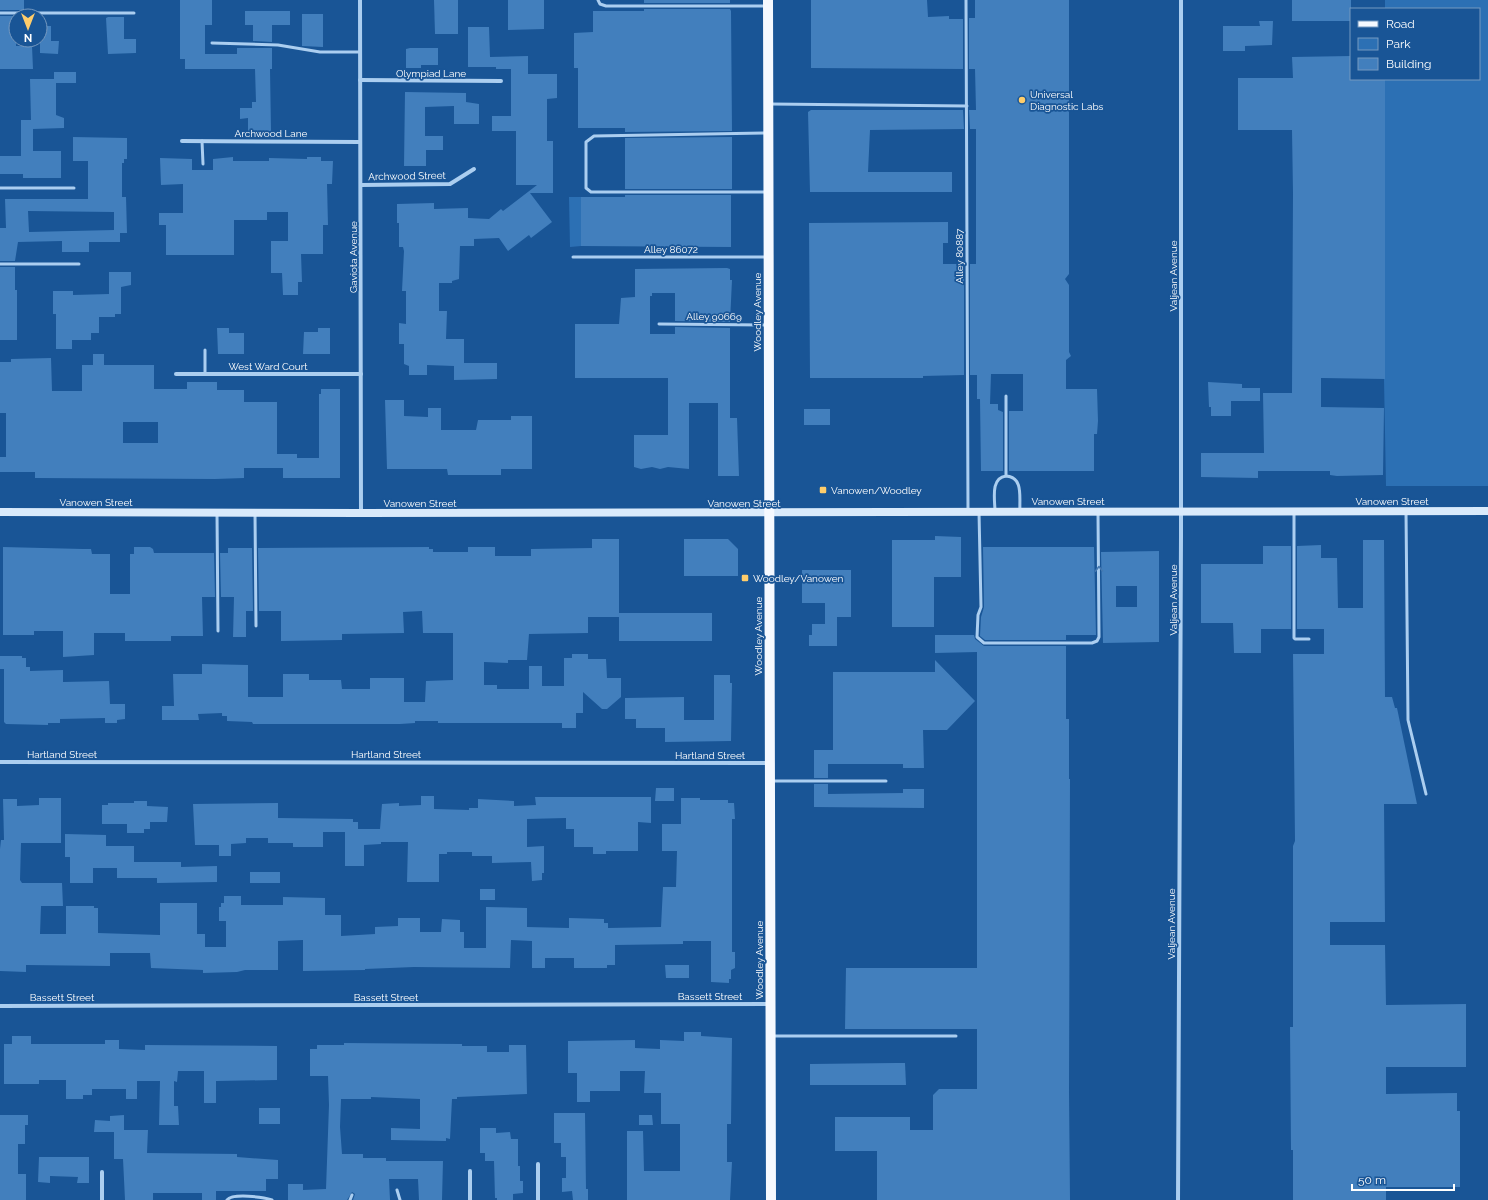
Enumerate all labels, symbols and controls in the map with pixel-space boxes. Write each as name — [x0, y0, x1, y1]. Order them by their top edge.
north arrow — [8, 8, 48, 48]
legend — [1350, 8, 1480, 80]
text: Road — [1386, 17, 1415, 31]
text: N — [24, 31, 32, 44]
text: Park — [1386, 37, 1411, 51]
text: Building — [1386, 57, 1432, 71]
street label: Olympiad Lane — [396, 68, 466, 79]
place label: Universal Diagnostic Labs — [1030, 89, 1104, 112]
marker: Universal Diagnostic Labs — [1017, 95, 1027, 105]
street label: Archwood Lane — [235, 128, 308, 139]
street label: Archwood Street — [368, 170, 447, 182]
street label: Gaviota Avenue — [348, 221, 359, 293]
street label: Alley 80887 — [954, 228, 965, 283]
street label: Valjean Avenue — [1168, 240, 1179, 312]
street label: Alley 86072 — [644, 244, 698, 255]
street label: Woodley Avenue — [752, 272, 763, 351]
street label: Alley 90669 — [686, 311, 742, 322]
street label: West Ward Court — [228, 361, 308, 372]
marker: Vanowen/Woodley — [818, 485, 828, 495]
place label: Vanowen/Woodley — [831, 485, 922, 496]
street label: Vanowen Street — [1031, 496, 1105, 507]
street label: Vanowen Street — [1355, 496, 1429, 507]
street label: Vanowen Street — [59, 497, 133, 508]
street label: Vanowen Street — [383, 498, 457, 509]
street label: Vanowen Street — [707, 498, 781, 509]
street label: Valjean Avenue — [1168, 564, 1179, 636]
one-way arrow — [1095, 566, 1103, 572]
marker: Woodley/Vanowen — [740, 573, 750, 583]
place label: Woodley/Vanowen — [753, 573, 844, 584]
street label: Woodley Avenue — [753, 596, 764, 675]
street label: Hartland Street — [27, 749, 98, 760]
street label: Hartland Street — [351, 749, 422, 760]
street label: Hartland Street — [675, 750, 746, 761]
street label: Valjean Avenue — [1166, 888, 1177, 960]
street label: Woodley Avenue — [754, 920, 765, 999]
street label: Bassett Street — [678, 991, 743, 1002]
street label: Bassett Street — [30, 992, 95, 1003]
street label: Bassett Street — [354, 992, 419, 1003]
scale bar — [1352, 1166, 1454, 1192]
text: 50 m — [1358, 1173, 1386, 1187]

